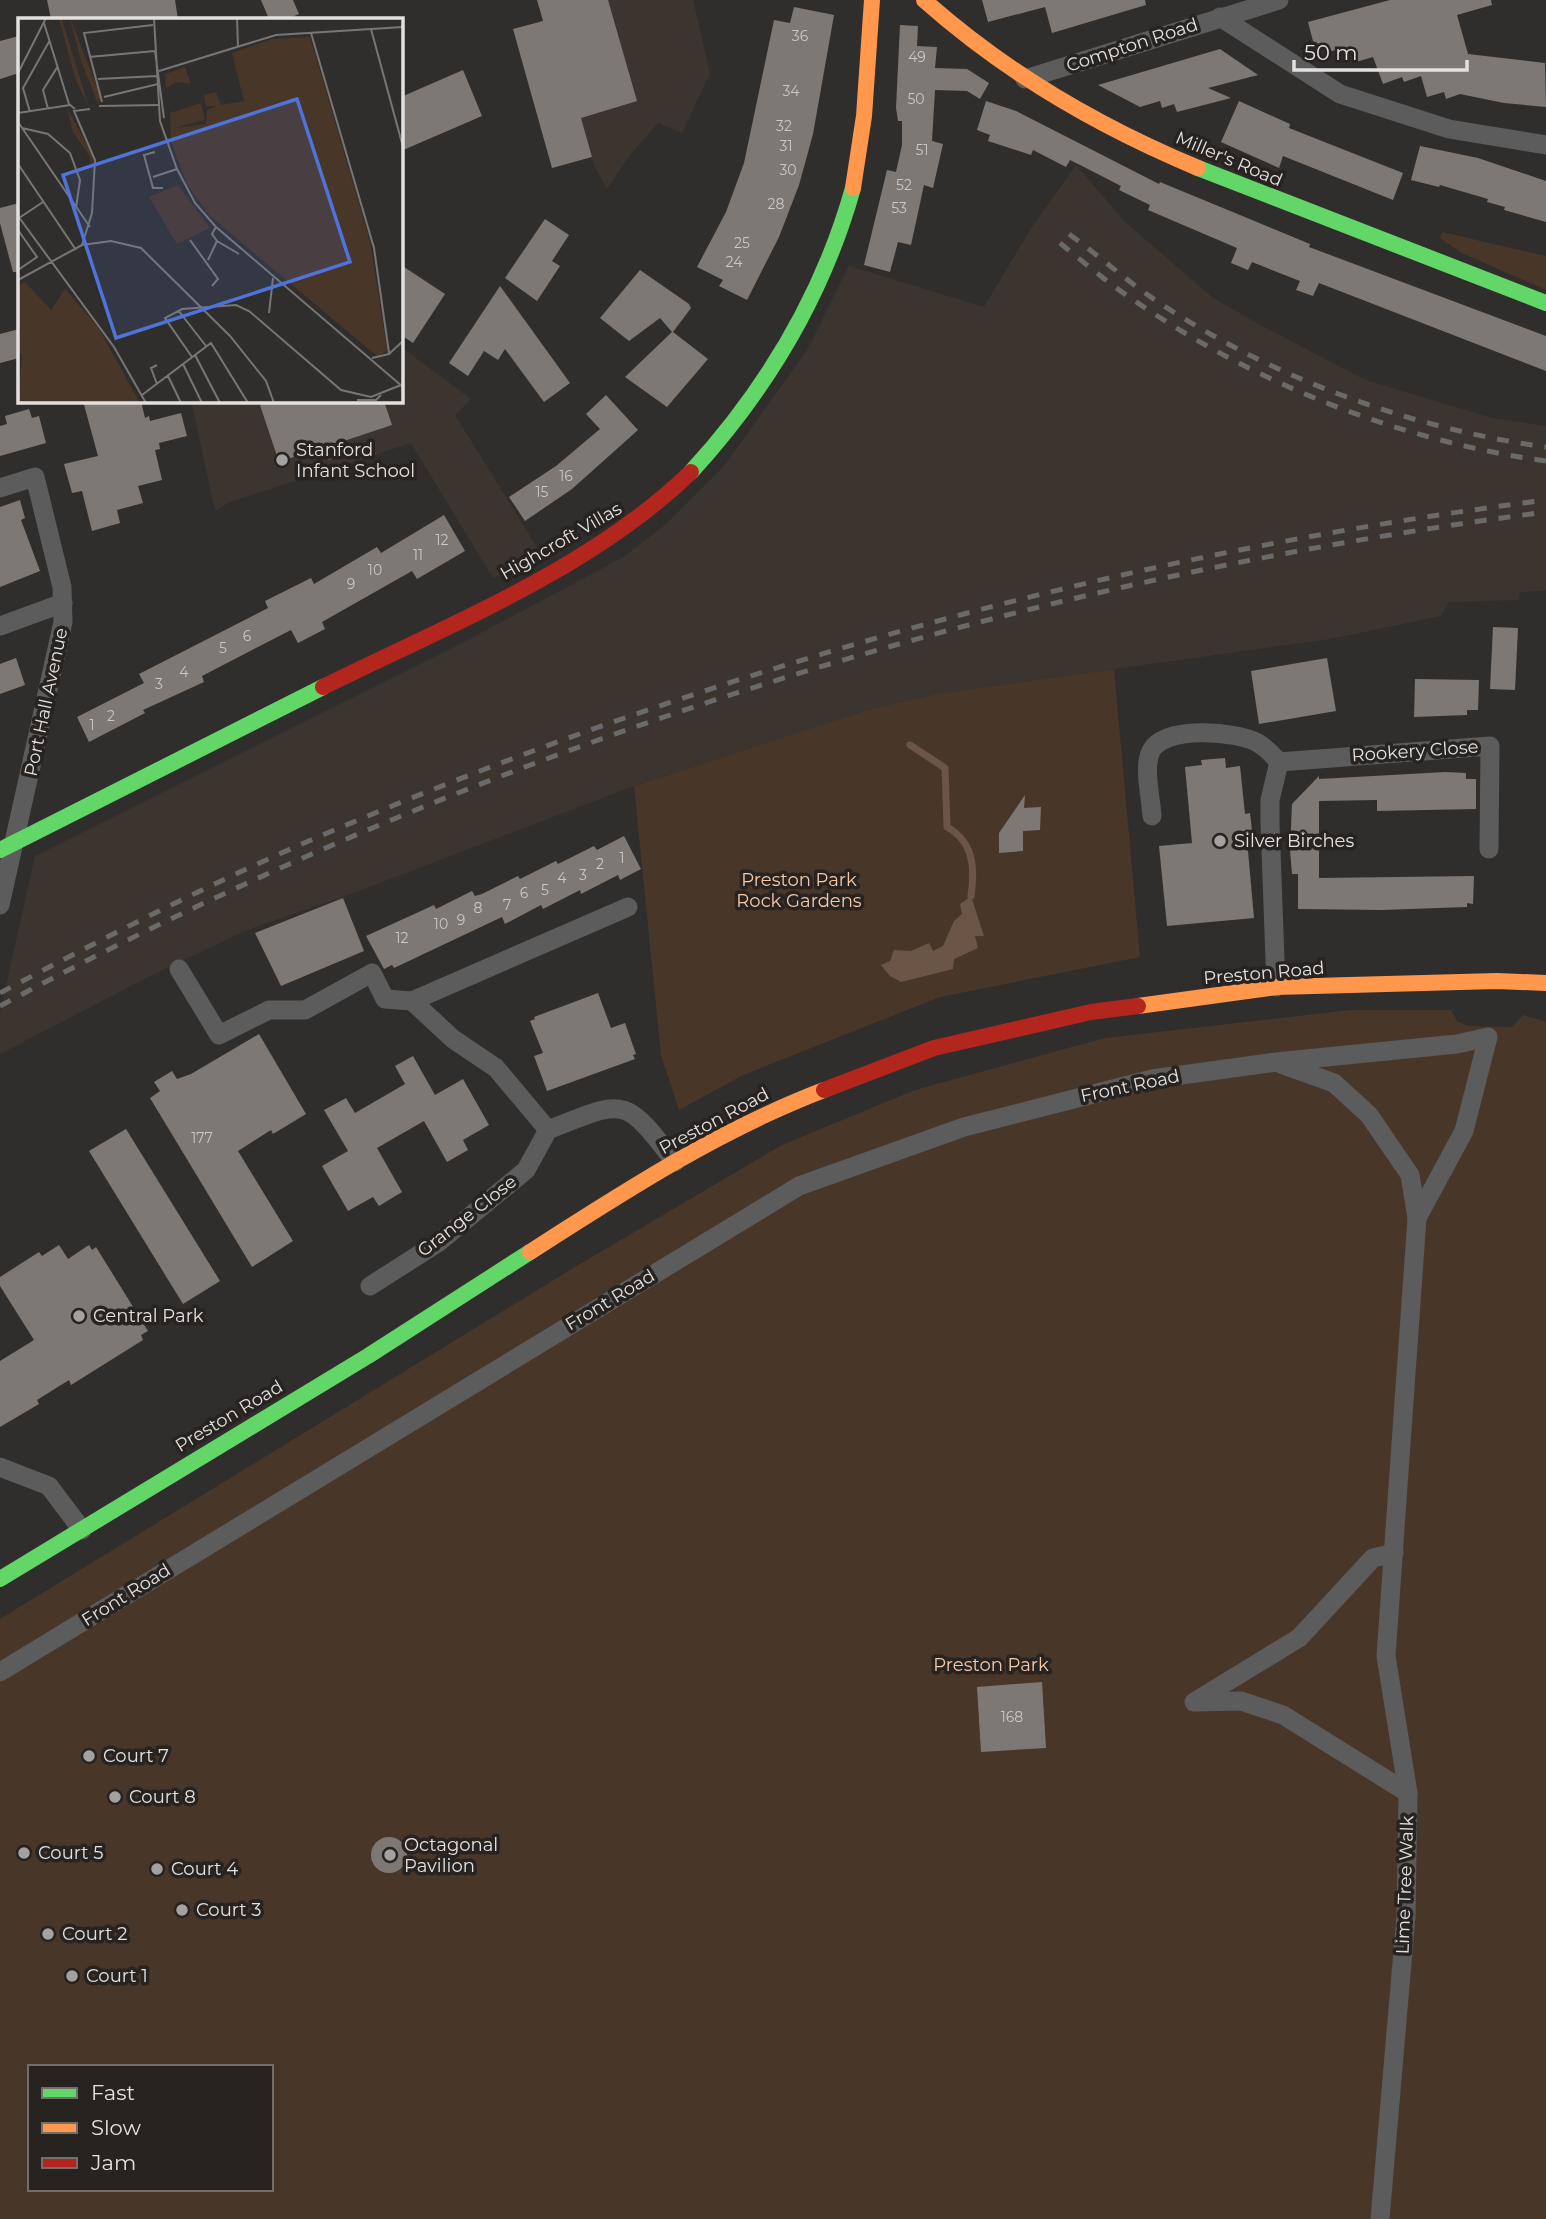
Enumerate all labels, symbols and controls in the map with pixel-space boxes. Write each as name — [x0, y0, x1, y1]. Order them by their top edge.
street label: Compton Road — [1063, 13, 1201, 77]
inset map — [18, 18, 402, 402]
house number: 36 — [792, 27, 809, 45]
scale bar — [1294, 28, 1467, 72]
text: 50 m — [1304, 40, 1358, 65]
house number: 49 — [908, 48, 926, 66]
house number: 34 — [782, 82, 800, 100]
house number: 50 — [907, 90, 925, 108]
house number: 32 — [776, 117, 792, 135]
street label: Miller's Road — [1172, 127, 1286, 191]
house number: 31 — [780, 137, 792, 155]
house number: 51 — [916, 141, 928, 159]
house number: 30 — [779, 161, 797, 179]
house number: 52 — [896, 176, 912, 194]
house number: 28 — [768, 195, 785, 213]
house number: 53 — [891, 199, 907, 217]
house number: 25 — [734, 234, 750, 252]
house number: 24 — [726, 253, 743, 271]
place label: Stanford Infant School — [296, 439, 415, 482]
marker: Stanford Infant School — [274, 452, 290, 468]
house number: 16 — [559, 467, 573, 485]
house number: 15 — [536, 483, 549, 501]
street label: Highcroft Villas — [496, 497, 626, 585]
house number: 12 — [435, 531, 449, 549]
house number: 11 — [413, 546, 423, 564]
house number: 10 — [368, 561, 382, 579]
house number: 9 — [347, 575, 355, 593]
street label: Port Hall Avenue — [20, 626, 72, 778]
house number: 6 — [243, 627, 252, 645]
house number: 5 — [219, 639, 227, 657]
house number: 4 — [179, 663, 189, 681]
house number: 3 — [155, 675, 163, 693]
house number: 2 — [107, 707, 115, 725]
house number: 1 — [89, 716, 95, 734]
street label: Rookery Close — [1351, 736, 1479, 766]
place label: Silver Birches — [1234, 830, 1354, 852]
marker: Silver Birches — [1212, 833, 1228, 849]
house number: 1 — [619, 849, 625, 867]
house number: 2 — [596, 855, 604, 873]
house number: 3 — [579, 866, 587, 884]
house number: 4 — [557, 869, 567, 887]
park label: Preston Park Rock Gardens — [736, 869, 862, 912]
house number: 5 — [541, 881, 549, 899]
house number: 6 — [520, 884, 529, 902]
house number: 7 — [503, 896, 511, 914]
house number: 8 — [474, 899, 483, 917]
house number: 9 — [457, 911, 465, 929]
house number: 10 — [434, 915, 448, 933]
house number: 12 — [395, 929, 409, 947]
street label: Preston Road — [1203, 957, 1325, 989]
street label: Front Road — [1078, 1065, 1182, 1107]
street label: Preston Road — [655, 1083, 773, 1159]
house number: 177 — [191, 1129, 213, 1147]
street label: Grange Close — [413, 1170, 521, 1262]
street label: Front Road — [561, 1265, 659, 1335]
place label: Central Park — [93, 1305, 204, 1327]
marker: Central Park — [71, 1308, 87, 1324]
street label: Preston Road — [171, 1375, 287, 1457]
street label: Front Road — [77, 1559, 175, 1631]
park label: Preston Park — [933, 1654, 1049, 1676]
house number: 168 — [1001, 1708, 1023, 1726]
place label: Court 7 — [103, 1745, 169, 1767]
marker: Court 7 — [81, 1748, 97, 1764]
place label: Court 8 — [129, 1786, 196, 1808]
marker: Court 8 — [107, 1789, 123, 1805]
street label: Lime Tree Walk — [1392, 1815, 1418, 1955]
place label: Octagonal Pavilion — [404, 1834, 498, 1877]
place label: Court 5 — [38, 1842, 103, 1864]
marker: Court 5 — [16, 1845, 32, 1861]
marker: Octagonal Pavilion — [382, 1847, 398, 1863]
place label: Court 4 — [171, 1858, 238, 1880]
marker: Court 4 — [149, 1861, 165, 1877]
place label: Court 3 — [196, 1899, 261, 1921]
marker: Court 3 — [174, 1902, 190, 1918]
place label: Court 2 — [62, 1923, 127, 1945]
marker: Court 2 — [40, 1926, 56, 1942]
place label: Court 1 — [86, 1965, 148, 1987]
marker: Court 1 — [64, 1968, 80, 1984]
legend — [28, 2065, 273, 2191]
text: Fast — [91, 2080, 135, 2105]
text: Slow — [91, 2115, 141, 2140]
text: Jam — [90, 2150, 136, 2175]

